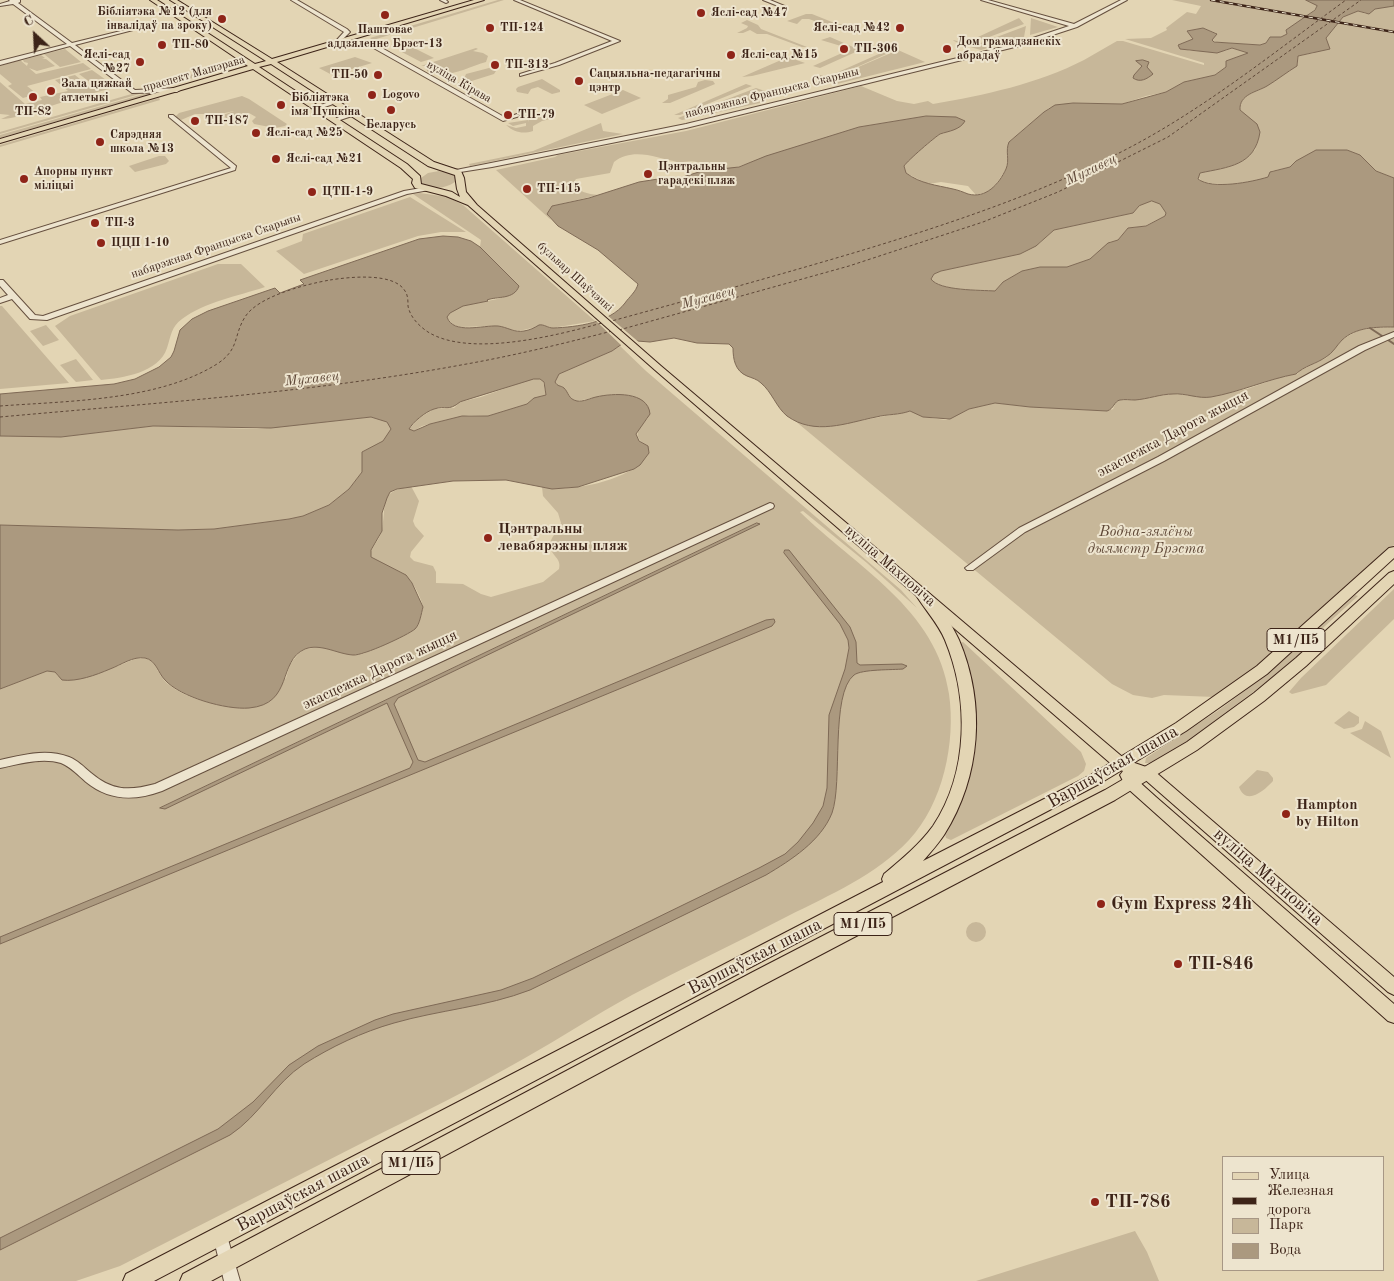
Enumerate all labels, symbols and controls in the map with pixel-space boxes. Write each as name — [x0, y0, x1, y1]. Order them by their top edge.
place label: Бібліятэка №12 (для інвалідаў па зроку) — [97, 5, 212, 33]
place label: Яслі-сад №47 — [711, 6, 788, 20]
marker: Яслі-сад №47 — [695, 7, 707, 19]
marker: Паштовае аддзяленне Брэст-13 — [379, 9, 391, 21]
north arrow — [10, 10, 60, 60]
text: С — [22, 13, 36, 30]
marker: Бібліятэка №12 (для інвалідаў па зроку) — [216, 13, 228, 25]
place label: ТП-124 — [500, 21, 544, 35]
place label: Яслі-сад №42 — [813, 21, 890, 35]
marker: ТП-124 — [484, 22, 496, 34]
marker: Яслі-сад №42 — [894, 22, 906, 34]
place label: Паштовае аддзяленне Брэст-13 — [328, 23, 442, 51]
place label: Дом грамадзянскіх абрадаў — [957, 35, 1061, 63]
place label: ТП-80 — [172, 38, 209, 52]
marker: ТП-80 — [156, 39, 168, 51]
place label: ТП-306 — [854, 42, 898, 56]
marker: ТП-306 — [838, 43, 850, 55]
marker: Дом грамадзянскіх абрадаў — [941, 43, 953, 55]
place label: Яслі-сад №27 — [83, 48, 130, 76]
place label: Яслі-сад №15 — [741, 48, 818, 62]
marker: Яслі-сад №15 — [725, 49, 737, 61]
street label: праспект Машэрава — [141, 53, 247, 95]
marker: Яслі-сад №27 — [134, 56, 146, 68]
street label: вуліца Кірава — [424, 58, 494, 106]
place label: ТП-313 — [505, 58, 549, 72]
marker: ТП-313 — [489, 59, 501, 71]
street label: набярэжная Францыска Скарыны — [683, 64, 861, 122]
place label: Сацыяльна-педагагічны цэнтр — [589, 67, 720, 95]
place label: ТП-50 — [331, 68, 368, 82]
marker: ТП-50 — [372, 69, 384, 81]
marker: Сацыяльна-педагагічны цэнтр — [573, 75, 585, 87]
place label: Зала цяжкай атлетыкі — [61, 77, 132, 105]
marker: Зала цяжкай атлетыкі — [45, 85, 57, 97]
place label: Logovo — [382, 88, 420, 102]
marker: Logovo — [366, 89, 378, 101]
marker: ТП-82 — [27, 91, 39, 103]
place label: Бібліятэка імя Пушкіна — [291, 91, 360, 119]
marker: Бібліятэка імя Пушкіна — [275, 99, 287, 111]
marker: Беларусь — [385, 104, 397, 116]
place label: ТП-82 — [15, 105, 51, 119]
place label: ТП-79 — [518, 108, 555, 122]
marker: ТП-79 — [502, 109, 514, 121]
place label: ТП-187 — [205, 114, 249, 128]
marker: ТП-187 — [189, 115, 201, 127]
place label: Беларусь — [366, 118, 416, 132]
place label: Яслі-сад №25 — [266, 126, 343, 140]
marker: Яслі-сад №25 — [250, 127, 262, 139]
place label: Сярэдняя школа №13 — [110, 128, 174, 156]
marker: Сярэдняя школа №13 — [94, 136, 106, 148]
water label: Мухавец — [1063, 150, 1119, 190]
place label: Яслі-сад №21 — [286, 152, 363, 166]
marker: Яслі-сад №21 — [270, 153, 282, 165]
place label: Цэнтральны гарадскі пляж — [658, 160, 735, 188]
place label: Апорны пункт міліцыі — [34, 165, 113, 193]
marker: Цэнтральны гарадскі пляж — [642, 168, 654, 180]
marker: Апорны пункт міліцыі — [18, 173, 30, 185]
place label: ТП-115 — [537, 182, 581, 196]
marker: ТП-115 — [521, 183, 533, 195]
place label: ЦТП-1-9 — [322, 185, 373, 199]
marker: ЦТП-1-9 — [306, 186, 318, 198]
street label: набярэжная Францыска Скарыны — [129, 210, 303, 282]
place label: ТП-3 — [105, 216, 135, 230]
marker: ТП-3 — [89, 217, 101, 229]
place label: ЦЦП 1-10 — [111, 236, 169, 250]
marker: ЦЦП 1-10 — [95, 237, 107, 249]
street label: бульвар Шаўчэнкі — [534, 239, 616, 315]
water label: Мухавец — [679, 283, 737, 313]
water label: Мухавец — [284, 368, 340, 390]
street label: экасцежка Дарога жыцця — [1094, 386, 1252, 482]
place label: Цэнтральны левабярэжны пляж — [498, 520, 628, 555]
street label: вуліца Махновіча — [841, 521, 939, 611]
park label: Водна-зялёны дыяметр Брэста — [1088, 523, 1204, 558]
marker: Цэнтральны левабярэжны пляж — [482, 532, 494, 544]
street label: экасцежка Дарога жыцця — [300, 626, 460, 714]
road number: М1/П5 — [1267, 628, 1325, 652]
street label: Варшаўская шаша — [1044, 721, 1182, 813]
place label: Hampton by Hilton — [1296, 796, 1359, 831]
marker: Hampton by Hilton — [1280, 808, 1292, 820]
street label: вуліца Махновіча — [1209, 823, 1327, 931]
place label: Gym Express 24h — [1111, 893, 1252, 915]
marker: Gym Express 24h — [1095, 898, 1107, 910]
road number: М1/П5 — [834, 912, 892, 936]
street label: Варшаўская шаша — [684, 914, 826, 1000]
place label: ТП-846 — [1188, 953, 1253, 975]
marker: ТП-846 — [1172, 958, 1184, 970]
street label: Варшаўская шаша — [233, 1149, 373, 1237]
road number: М1/П5 — [382, 1152, 440, 1174]
legend — [1222, 1156, 1384, 1271]
text: Улица — [1269, 1168, 1310, 1183]
text: Железная дорога — [1267, 1184, 1334, 1218]
place label: ТП-786 — [1105, 1191, 1170, 1213]
marker: ТП-786 — [1089, 1196, 1101, 1208]
text: Парк — [1269, 1218, 1304, 1233]
text: Вода — [1269, 1243, 1301, 1258]

